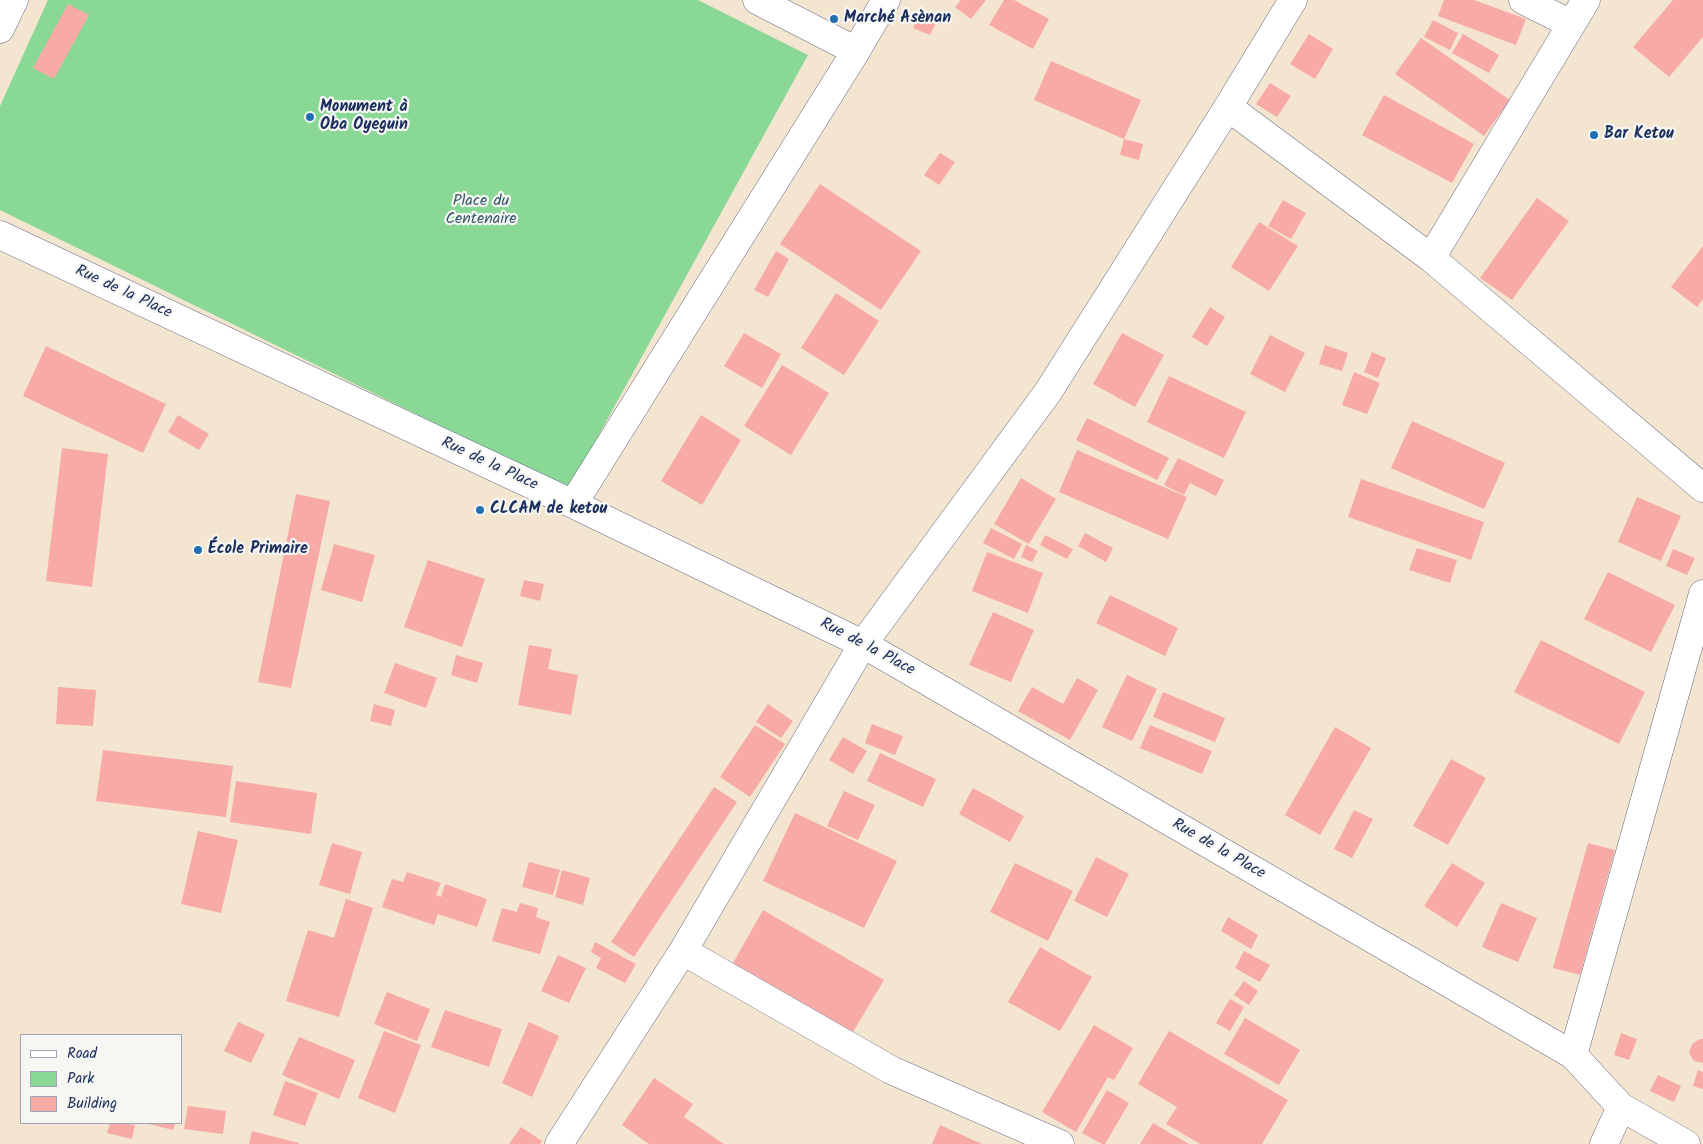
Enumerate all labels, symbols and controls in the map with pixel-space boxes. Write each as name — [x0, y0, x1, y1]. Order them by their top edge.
place label: Marché Asènan — [844, 9, 951, 29]
marker: Marché Asènan — [828, 13, 840, 25]
place label: Monument à Oba Oyeguin — [320, 98, 408, 136]
marker: Monument à Oba Oyeguin — [304, 111, 316, 123]
place label: Bar Ketou — [1604, 125, 1674, 145]
marker: Bar Ketou — [1588, 129, 1600, 141]
park label: Place du Centenaire — [445, 192, 517, 230]
street label: Rue de la Place — [72, 262, 174, 324]
street label: Rue de la Place — [438, 434, 540, 496]
place label: CLCAM de ketou — [490, 500, 607, 520]
marker: CLCAM de ketou — [474, 504, 486, 516]
place label: École Primaire — [208, 540, 308, 560]
marker: École Primaire — [192, 544, 204, 556]
street label: Rue de la Place — [816, 615, 918, 681]
street label: Rue de la Place — [1168, 816, 1268, 884]
legend — [20, 1034, 182, 1124]
text: Road — [67, 1042, 97, 1066]
text: Park — [67, 1067, 94, 1091]
text: Building — [67, 1092, 117, 1116]

